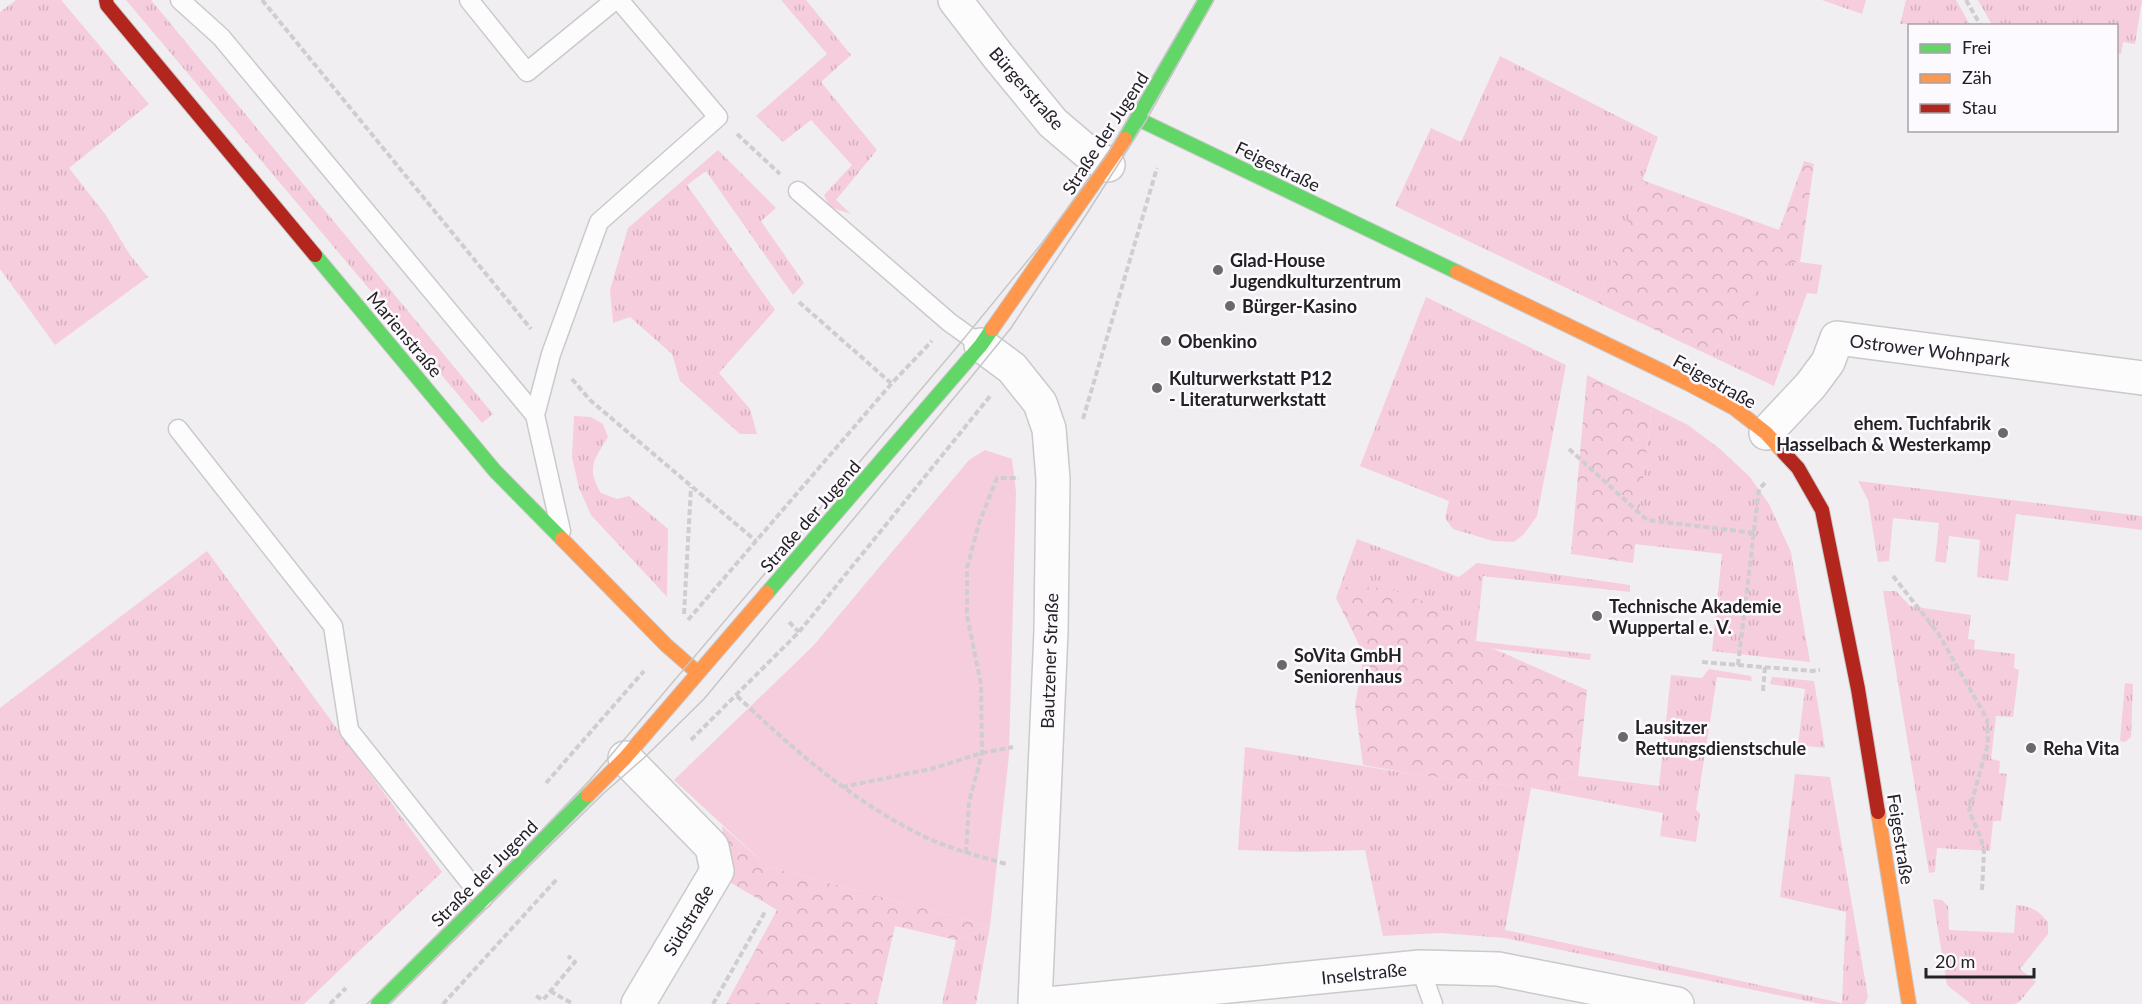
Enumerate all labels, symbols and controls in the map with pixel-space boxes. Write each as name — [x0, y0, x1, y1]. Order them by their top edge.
legend — [1908, 24, 2118, 132]
text: Frei — [1962, 36, 1991, 58]
street label: Bürgerstraße — [985, 42, 1069, 134]
text: Zäh — [1962, 66, 1992, 88]
street label: Straße der Jugend — [1057, 68, 1153, 198]
text: Stau — [1962, 96, 1997, 118]
street label: Feigestraße — [1232, 136, 1324, 196]
place label: Glad-House Jugendkulturzentrum — [1230, 249, 1401, 292]
marker: Glad-House Jugendkulturzentrum — [1211, 263, 1225, 277]
street label: Marienstraße — [363, 287, 447, 381]
place label: Bürger-Kasino — [1242, 295, 1357, 317]
marker: Bürger-Kasino — [1223, 299, 1237, 313]
street label: Ostrower Wohnpark — [1849, 329, 2012, 371]
place label: Obenkino — [1178, 330, 1257, 352]
marker: Obenkino — [1159, 334, 1173, 348]
street label: Feigestraße — [1670, 349, 1760, 413]
place label: Kulturwerkstatt P12 - Literaturwerkstatt — [1169, 367, 1332, 410]
marker: Kulturwerkstatt P12 - Literaturwerkstatt — [1150, 381, 1164, 395]
place label: ehem. Tuchfabrik Hasselbach & Westerkamp — [1776, 412, 1991, 455]
marker: ehem. Tuchfabrik Hasselbach & Westerkamp — [1996, 426, 2010, 440]
street label: Straße der Jugend — [755, 455, 865, 577]
street label: Bautzener Straße — [1036, 593, 1062, 729]
place label: Technische Akademie Wuppertal e. V. — [1609, 595, 1782, 638]
marker: Technische Akademie Wuppertal e. V. — [1590, 609, 1604, 623]
place label: SoVita GmbH Seniorenhaus — [1294, 644, 1402, 687]
marker: SoVita GmbH Seniorenhaus — [1275, 658, 1289, 672]
place label: Lausitzer Rettungsdienstschule — [1635, 716, 1806, 759]
marker: Lausitzer Rettungsdienstschule — [1616, 730, 1630, 744]
place label: Reha Vita — [2043, 737, 2119, 759]
marker: Reha Vita — [2024, 741, 2038, 755]
street label: Feigestraße — [1883, 792, 1919, 886]
street label: Straße der Jugend — [426, 815, 542, 931]
street label: Südstraße — [658, 880, 718, 960]
scale bar — [1926, 941, 2034, 979]
text: 20 m — [1935, 950, 1975, 972]
street label: Inselstraße — [1320, 958, 1408, 988]

